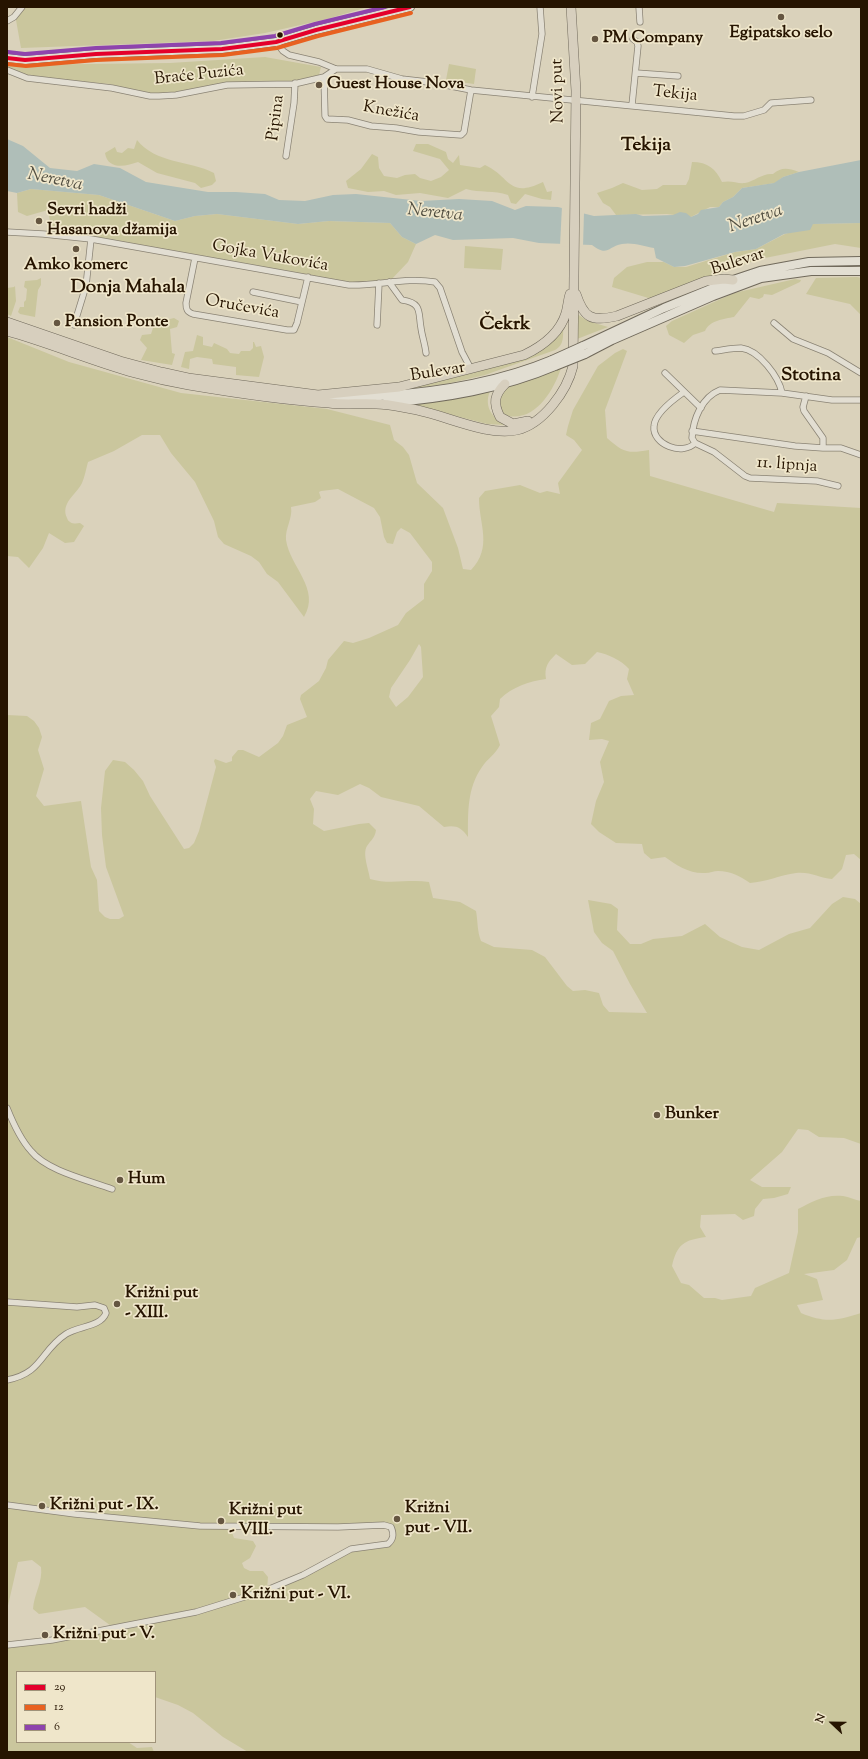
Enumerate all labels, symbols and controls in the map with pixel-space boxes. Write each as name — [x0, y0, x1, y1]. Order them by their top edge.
marker: Egipatsko selo — [776, 12, 786, 22]
place label: Egipatsko selo — [729, 24, 833, 44]
place label: PM Company — [603, 29, 703, 49]
unlabelled marker — [275, 30, 285, 40]
marker: PM Company — [590, 34, 600, 44]
street label: Novi put — [548, 59, 570, 123]
street label: Braće Puzića — [153, 61, 245, 91]
place label: Guest House Nova — [327, 75, 464, 95]
marker: Guest House Nova — [314, 80, 324, 90]
street label: Tekija — [652, 83, 698, 107]
street label: Pipina — [264, 94, 290, 142]
street label: Knežića — [361, 98, 421, 128]
district label: Tekija — [621, 136, 671, 158]
water label: Neretva — [25, 165, 85, 197]
water label: Neretva — [406, 200, 464, 228]
place label: Sevri hadži Hasanova džamija — [47, 201, 177, 241]
water label: Neretva — [726, 201, 786, 239]
marker: Sevri hadži Hasanova džamija — [34, 216, 44, 226]
street label: Gojka Vukovića — [210, 237, 330, 277]
marker: Amko komerc — [71, 244, 81, 254]
street label: Bulevar — [708, 245, 768, 281]
place label: Amko komerc — [24, 256, 128, 276]
district label: Donja Mahala — [71, 278, 185, 300]
street label: Oručevića — [203, 291, 281, 325]
place label: Pansion Ponte — [65, 313, 168, 333]
district label: Čekrk — [480, 315, 530, 337]
marker: Pansion Ponte — [52, 318, 62, 328]
street label: Bulevar — [409, 359, 467, 387]
district label: Stotina — [781, 366, 841, 388]
street label: 11. lipnja — [756, 454, 818, 478]
place label: Bunker — [665, 1105, 719, 1125]
marker: Bunker — [652, 1110, 662, 1120]
place label: Hum — [128, 1170, 165, 1190]
marker: Hum — [115, 1175, 125, 1185]
place label: Križni put - XIII. — [125, 1284, 198, 1324]
marker: Križni put - XIII. — [112, 1299, 122, 1309]
place label: Križni put - IX. — [50, 1496, 159, 1516]
place label: Križni put - VII. — [405, 1499, 472, 1539]
marker: Križni put - IX. — [37, 1501, 47, 1511]
place label: Križni put - VIII. — [229, 1501, 302, 1541]
marker: Križni put - VII. — [392, 1514, 402, 1524]
marker: Križni put - VIII. — [216, 1516, 226, 1526]
place label: Križni put - VI. — [241, 1585, 351, 1605]
marker: Križni put - VI. — [228, 1590, 238, 1600]
place label: Križni put - V. — [53, 1625, 155, 1645]
marker: Križni put - V. — [40, 1630, 50, 1640]
legend — [16, 1671, 156, 1743]
text: 29 — [54, 1678, 65, 1696]
text: 12 — [54, 1698, 64, 1716]
north arrow — [812, 1703, 852, 1743]
text: N — [812, 1711, 830, 1726]
text: 6 — [54, 1718, 60, 1736]

